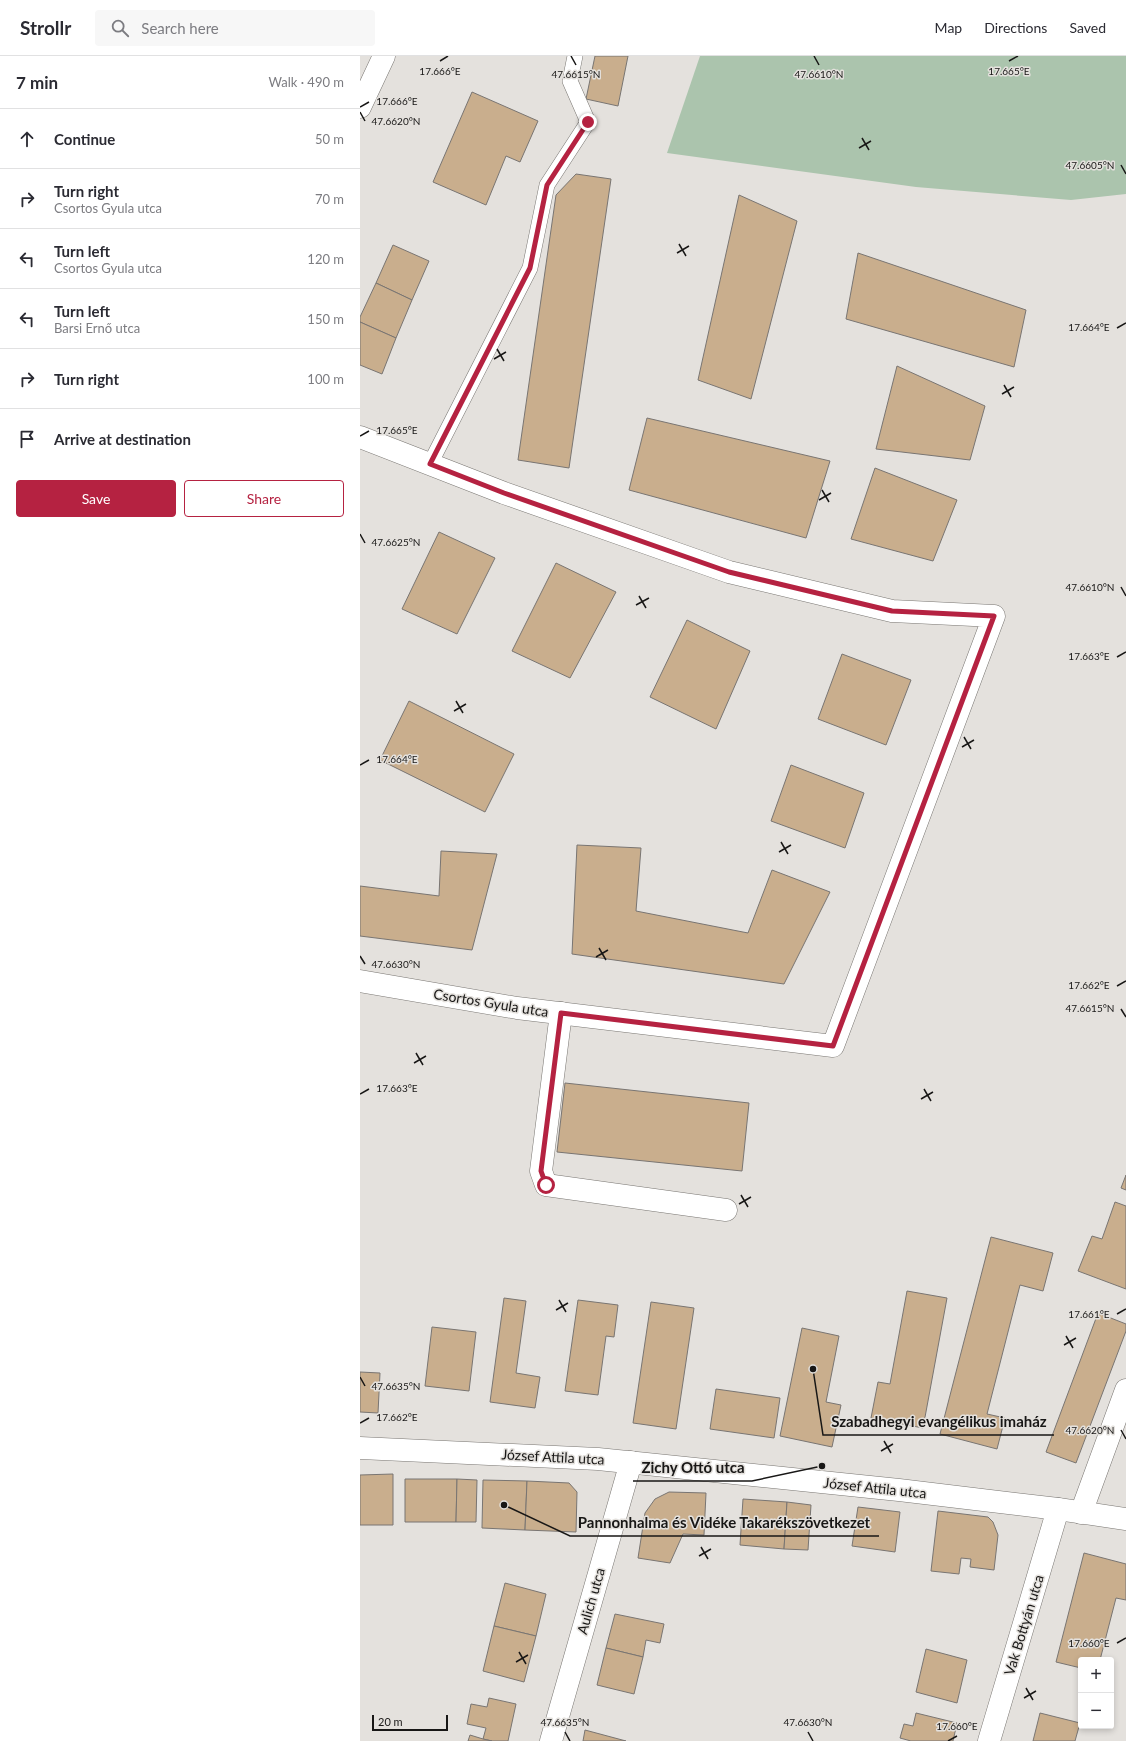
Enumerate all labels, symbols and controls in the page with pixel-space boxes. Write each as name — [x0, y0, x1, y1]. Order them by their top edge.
search box — [95, 10, 375, 46]
text: Strollr — [20, 16, 71, 39]
icon: search — [109, 17, 131, 39]
text: Search here — [141, 19, 219, 37]
text: Map — [935, 19, 962, 36]
text: Directions — [984, 19, 1047, 36]
text: Saved — [1069, 19, 1106, 36]
text: 17.666°E — [419, 65, 461, 77]
text: 17.665°E — [988, 65, 1030, 77]
text: 47.6615°N — [552, 68, 600, 80]
text: 47.6610°N — [795, 68, 843, 80]
text: 7 min — [16, 72, 58, 93]
text: Walk · 490 m — [268, 74, 344, 90]
text: 17.666°E — [376, 95, 418, 107]
route end — [579, 113, 597, 131]
text: 47.6620°N — [372, 115, 420, 127]
icon: ahead — [16, 128, 38, 150]
text: Continue — [54, 130, 115, 148]
text: 50 m — [315, 131, 344, 147]
text: 47.6605°N — [1066, 159, 1114, 171]
text: Turn right — [54, 182, 119, 200]
icon: right — [16, 188, 38, 210]
text: 70 m — [315, 191, 344, 207]
text: Csortos Gyula utca — [54, 200, 162, 216]
text: Turn left — [54, 242, 110, 260]
icon: left — [16, 248, 38, 270]
text: 120 m — [307, 251, 344, 267]
text: Csortos Gyula utca — [54, 260, 162, 276]
text: Turn left — [54, 302, 110, 320]
icon: left — [16, 308, 38, 330]
text: 150 m — [307, 311, 344, 327]
text: Barsi Ernő utca — [54, 320, 140, 336]
text: 17.664°E — [1068, 321, 1110, 333]
icon: right — [16, 368, 38, 390]
text: Turn right — [54, 370, 119, 388]
text: 100 m — [307, 371, 344, 387]
text: 17.665°E — [376, 424, 418, 436]
icon: arrive — [16, 428, 38, 450]
text: Arrive at destination — [54, 430, 191, 448]
button: Save — [16, 480, 176, 517]
button: Share — [184, 480, 344, 517]
text: 47.6625°N — [372, 536, 420, 548]
text: 47.6610°N — [1066, 581, 1114, 593]
text: 17.663°E — [1068, 650, 1110, 662]
text: 17.664°E — [376, 753, 418, 765]
text: 47.6630°N — [372, 958, 420, 970]
text: 17.662°E — [1068, 979, 1110, 991]
street label: Csortos Gyula utca — [432, 985, 550, 1020]
text: 47.6615°N — [1066, 1002, 1114, 1014]
text: 17.663°E — [376, 1082, 418, 1094]
route start — [537, 1176, 555, 1194]
text: 17.661°E — [1068, 1308, 1110, 1320]
text: 47.6635°N — [372, 1380, 420, 1392]
callout: Szabadhegyi evangélikus imaház — [823, 1408, 1054, 1435]
text: 17.662°E — [376, 1411, 418, 1423]
text: Szabadhegyi evangélikus imaház — [831, 1412, 1047, 1430]
text: 47.6620°N — [1066, 1424, 1114, 1436]
street label: József Attila utca — [501, 1445, 605, 1468]
callout: Zichy Ottó utca — [633, 1454, 752, 1481]
text: Zichy Ottó utca — [641, 1458, 745, 1476]
street label: József Attila utca — [823, 1474, 927, 1501]
callout: Pannonhalma és Vidéke Takarékszövetkezet — [570, 1509, 879, 1536]
text: Pannonhalma és Vidéke Takarékszövetkezet — [578, 1513, 871, 1531]
street label: Aulich utca — [573, 1566, 608, 1636]
street label: Vak Bottyán utca — [1000, 1572, 1047, 1677]
text: 17.660°E — [1068, 1637, 1110, 1649]
map controls — [1078, 1657, 1114, 1729]
button: + — [1078, 1657, 1114, 1693]
button: − — [1078, 1693, 1114, 1729]
scale bar — [372, 1713, 448, 1732]
text: 20 m — [378, 1715, 403, 1728]
text: 47.6635°N — [541, 1716, 589, 1728]
text: 47.6630°N — [784, 1716, 832, 1728]
text: 17.660°E — [936, 1720, 978, 1732]

